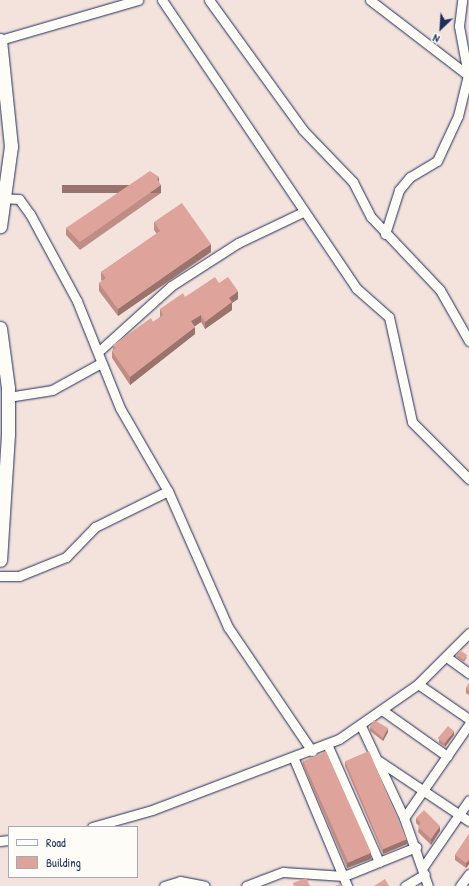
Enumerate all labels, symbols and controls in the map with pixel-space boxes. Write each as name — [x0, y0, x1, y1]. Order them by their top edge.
north arrow — [421, 8, 461, 48]
text: N — [430, 31, 442, 46]
legend — [8, 826, 138, 878]
text: Road — [46, 834, 66, 851]
text: Building — [46, 854, 81, 871]

